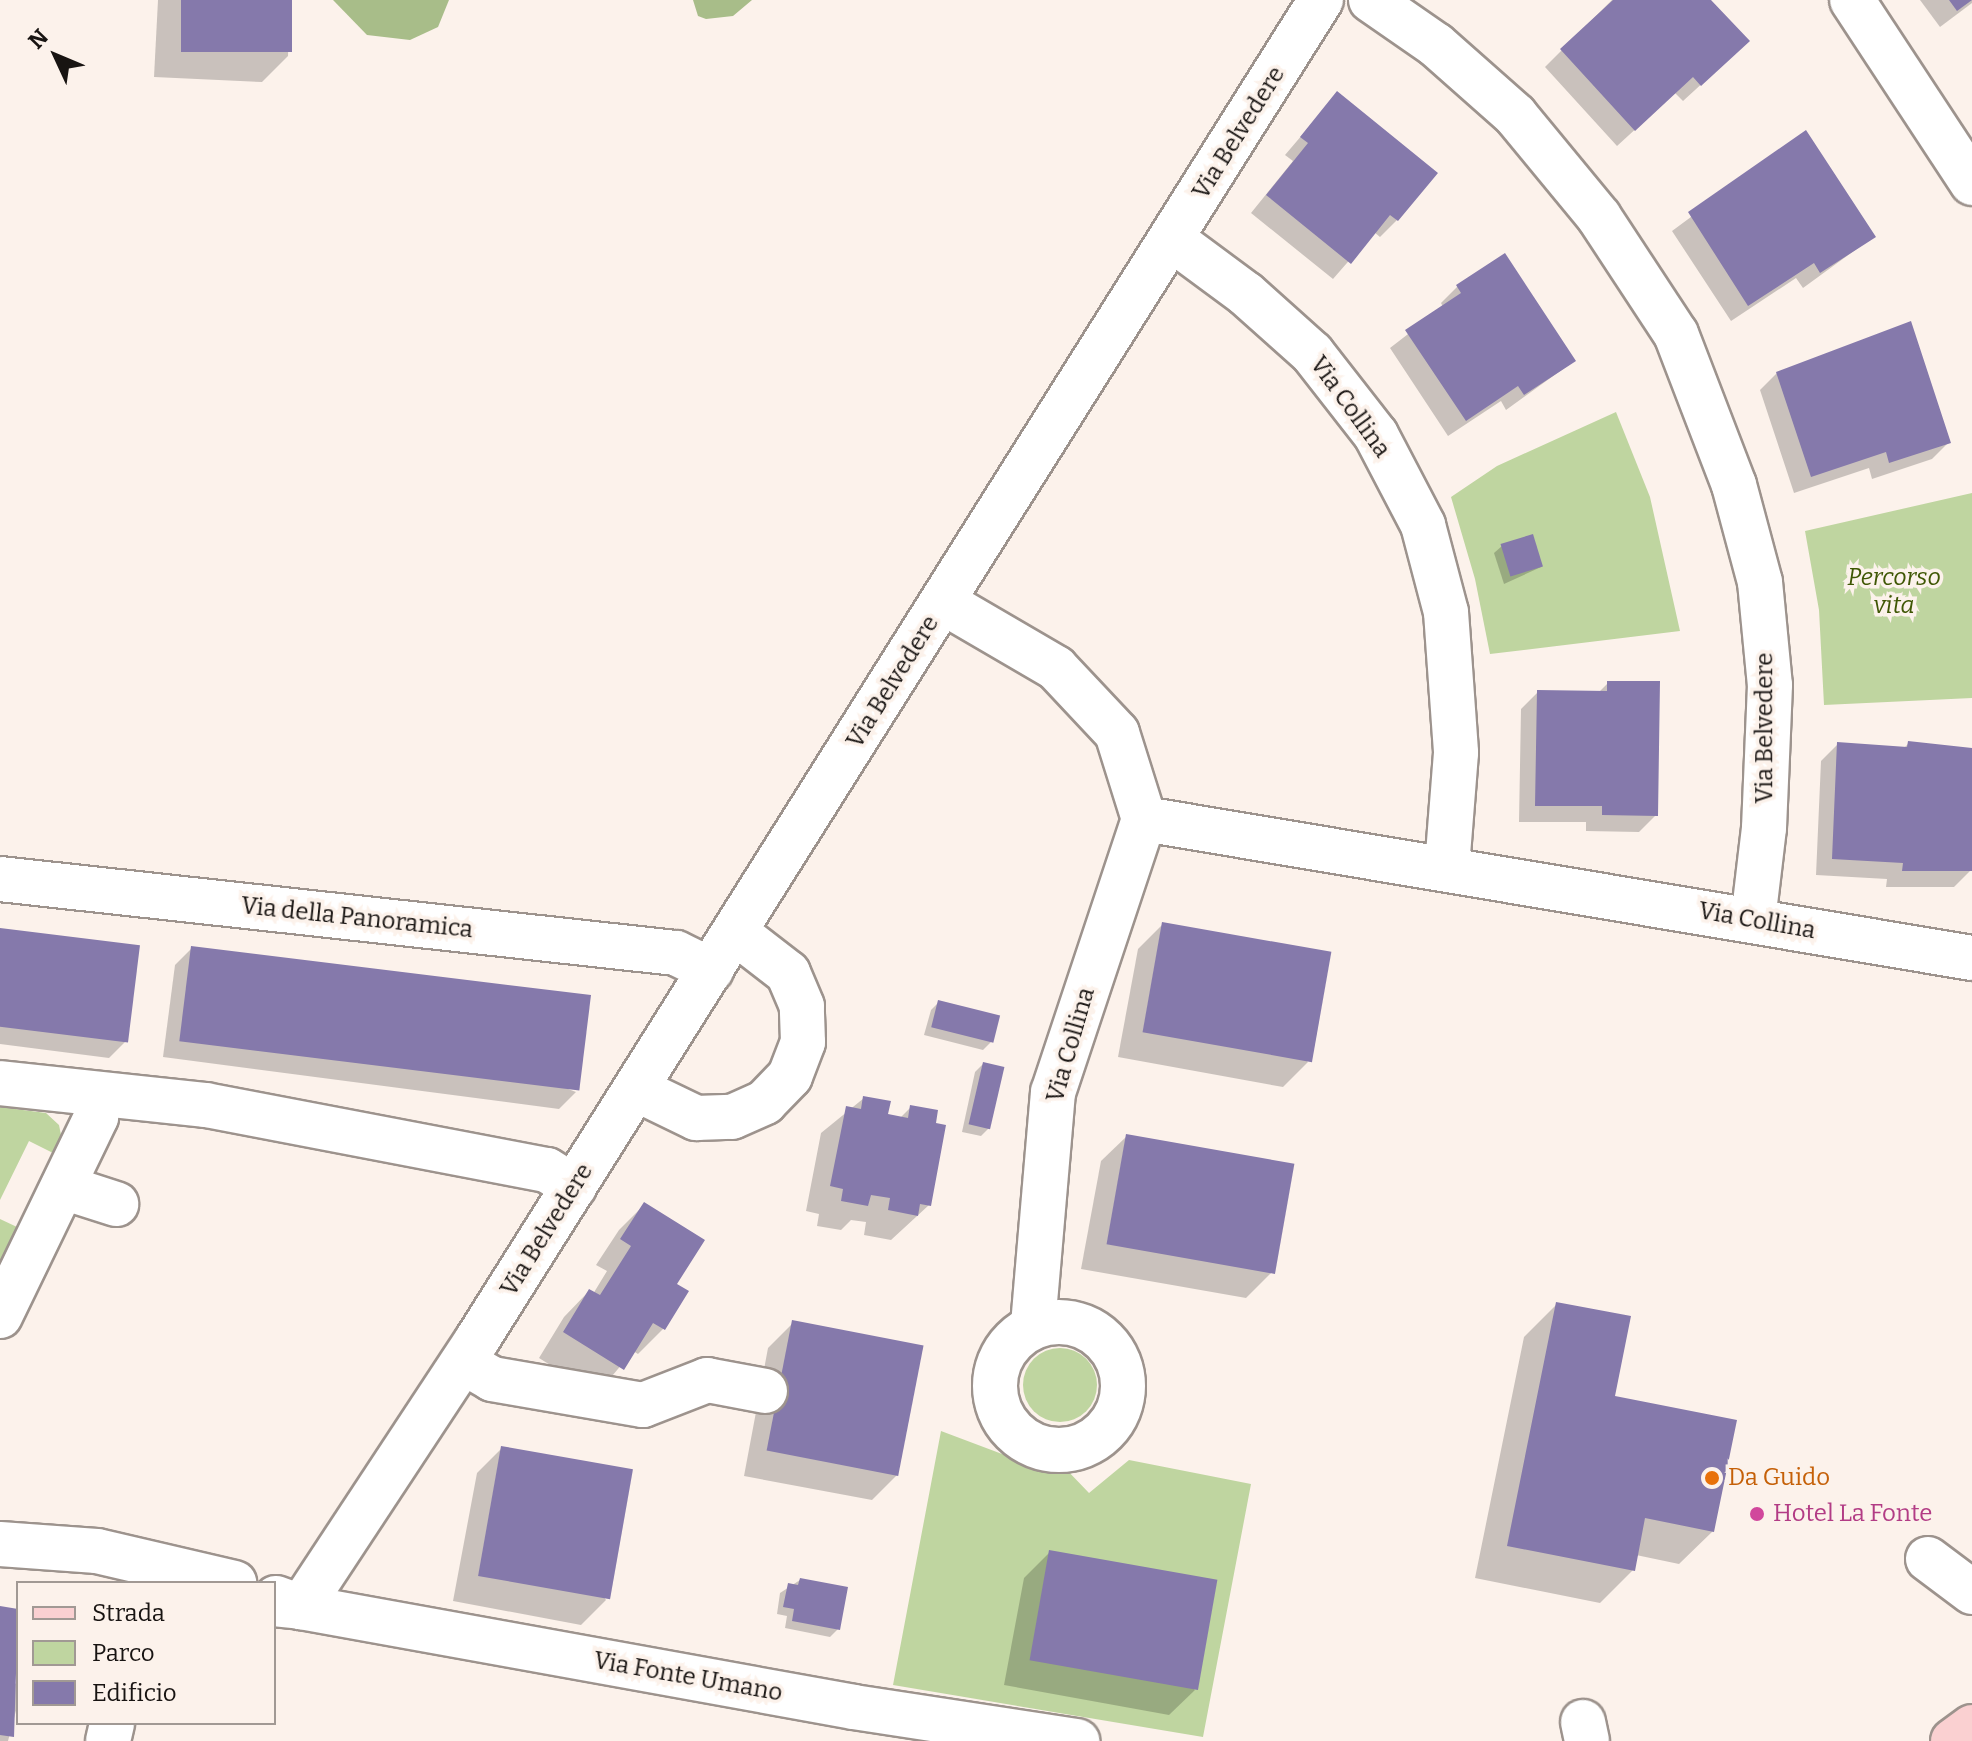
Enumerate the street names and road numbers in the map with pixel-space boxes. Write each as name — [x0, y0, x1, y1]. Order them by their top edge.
street label: Via Belvedere — [1187, 61, 1291, 205]
street label: Via Collina — [1304, 351, 1396, 463]
street label: Via Belvedere — [841, 610, 945, 754]
street label: Via Belvedere — [1751, 653, 1779, 803]
street label: Via della Panoramica — [240, 892, 474, 944]
street label: Via Collina — [1696, 897, 1818, 945]
street label: Via Collina — [1041, 984, 1101, 1106]
street label: Via Belvedere — [495, 1158, 599, 1302]
street label: Via Fonte Umano — [591, 1646, 785, 1708]

